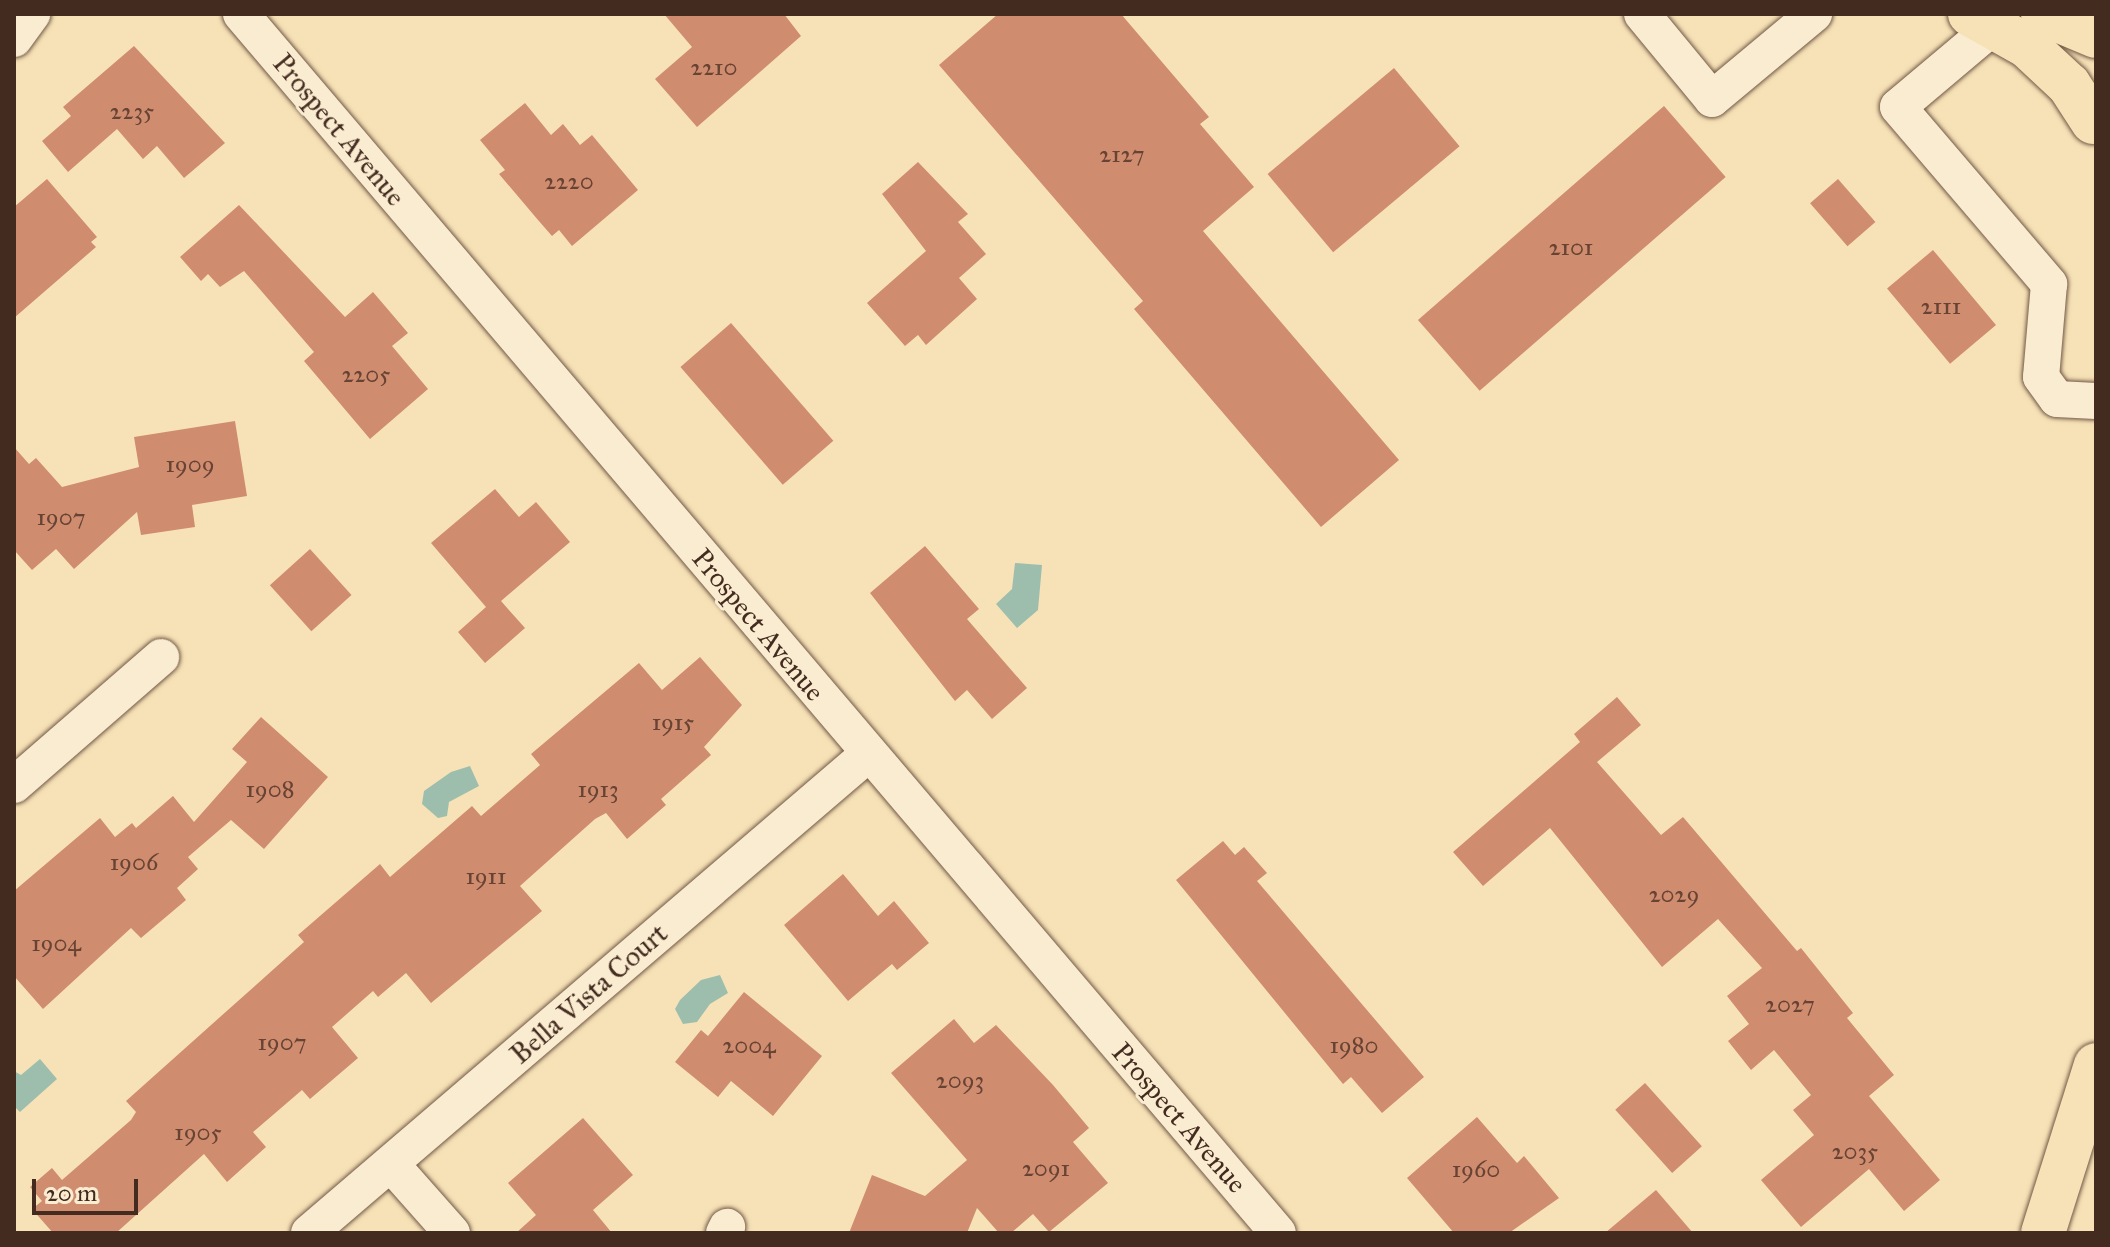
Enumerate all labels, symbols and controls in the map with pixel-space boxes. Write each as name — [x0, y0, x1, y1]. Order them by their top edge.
street label: Prospect Avenue — [266, 47, 412, 213]
house number: 2210 — [691, 54, 737, 82]
house number: 2235 — [110, 98, 154, 126]
house number: 2127 — [1099, 141, 1145, 169]
house number: 2220 — [544, 168, 594, 196]
house number: 2101 — [1549, 234, 1593, 262]
house number: 2111 — [1921, 293, 1961, 321]
house number: 2205 — [342, 361, 390, 389]
house number: 1909 — [165, 451, 215, 479]
house number: 1907 — [37, 504, 85, 532]
street label: Prospect Avenue — [685, 542, 831, 708]
house number: 1915 — [652, 709, 694, 737]
house number: 1908 — [246, 776, 294, 804]
house number: 1913 — [577, 776, 619, 804]
house number: 1906 — [110, 849, 158, 877]
house number: 1911 — [466, 863, 506, 891]
house number: 2029 — [1649, 881, 1699, 909]
street label: Bella Vista Court — [504, 917, 674, 1071]
house number: 1904 — [31, 930, 81, 958]
house number: 2027 — [1765, 991, 1815, 1019]
house number: 1907 — [258, 1029, 306, 1057]
house number: 2004 — [722, 1032, 776, 1060]
house number: 1980 — [1330, 1032, 1378, 1060]
street label: Prospect Avenue — [1105, 1036, 1253, 1200]
house number: 2093 — [936, 1067, 984, 1095]
house number: 1905 — [174, 1119, 222, 1147]
house number: 2035 — [1832, 1138, 1878, 1166]
house number: 2091 — [1022, 1155, 1070, 1183]
house number: 1960 — [1452, 1156, 1500, 1184]
scale bar — [36, 1163, 142, 1213]
text: 20 m — [46, 1178, 97, 1208]

